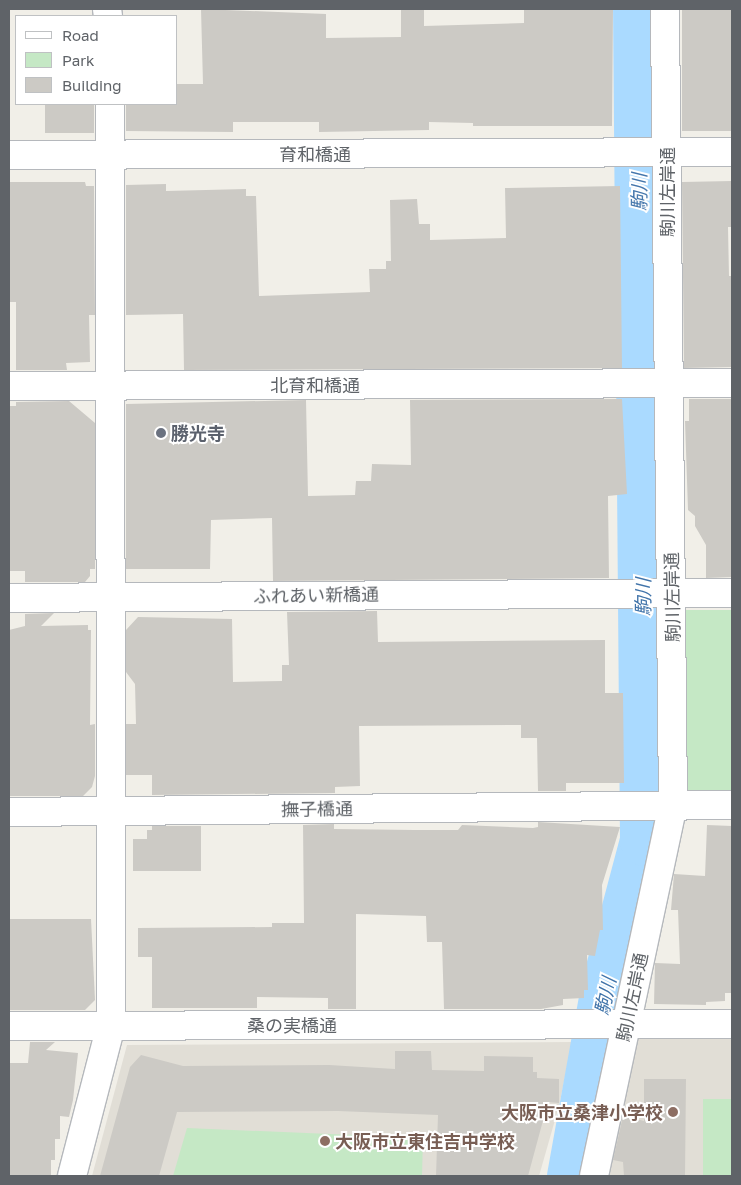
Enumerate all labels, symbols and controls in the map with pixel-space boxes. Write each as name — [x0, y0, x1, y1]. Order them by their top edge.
legend — [15, 15, 178, 105]
text: Road — [62, 26, 99, 44]
text: Park — [62, 51, 94, 69]
text: Building — [62, 76, 122, 94]
street label: 育和橋通 — [279, 143, 351, 165]
street label: 駒川左岸通 — [656, 147, 678, 237]
water label: 駒川 — [628, 173, 650, 211]
street label: 北育和橋通 — [270, 374, 360, 396]
place label: 勝光寺 — [171, 422, 225, 444]
marker: 勝光寺 — [155, 427, 167, 439]
street label: 駒川左岸通 — [660, 552, 684, 642]
water label: 駒川 — [632, 578, 654, 616]
street label: ふれあい新橋通 — [253, 583, 379, 607]
street label: 撫子橋通 — [281, 798, 353, 820]
street label: 駒川左岸通 — [612, 951, 652, 1043]
water label: 駒川 — [590, 975, 620, 1017]
street label: 桑の実橋通 — [247, 1014, 337, 1036]
place label: 大阪市立桑津小学校 — [501, 1101, 663, 1123]
marker: 大阪市立桑津小学校 — [667, 1106, 679, 1118]
place label: 大阪市立東住吉中学校 — [335, 1130, 515, 1152]
marker: 大阪市立東住吉中学校 — [319, 1135, 331, 1147]

